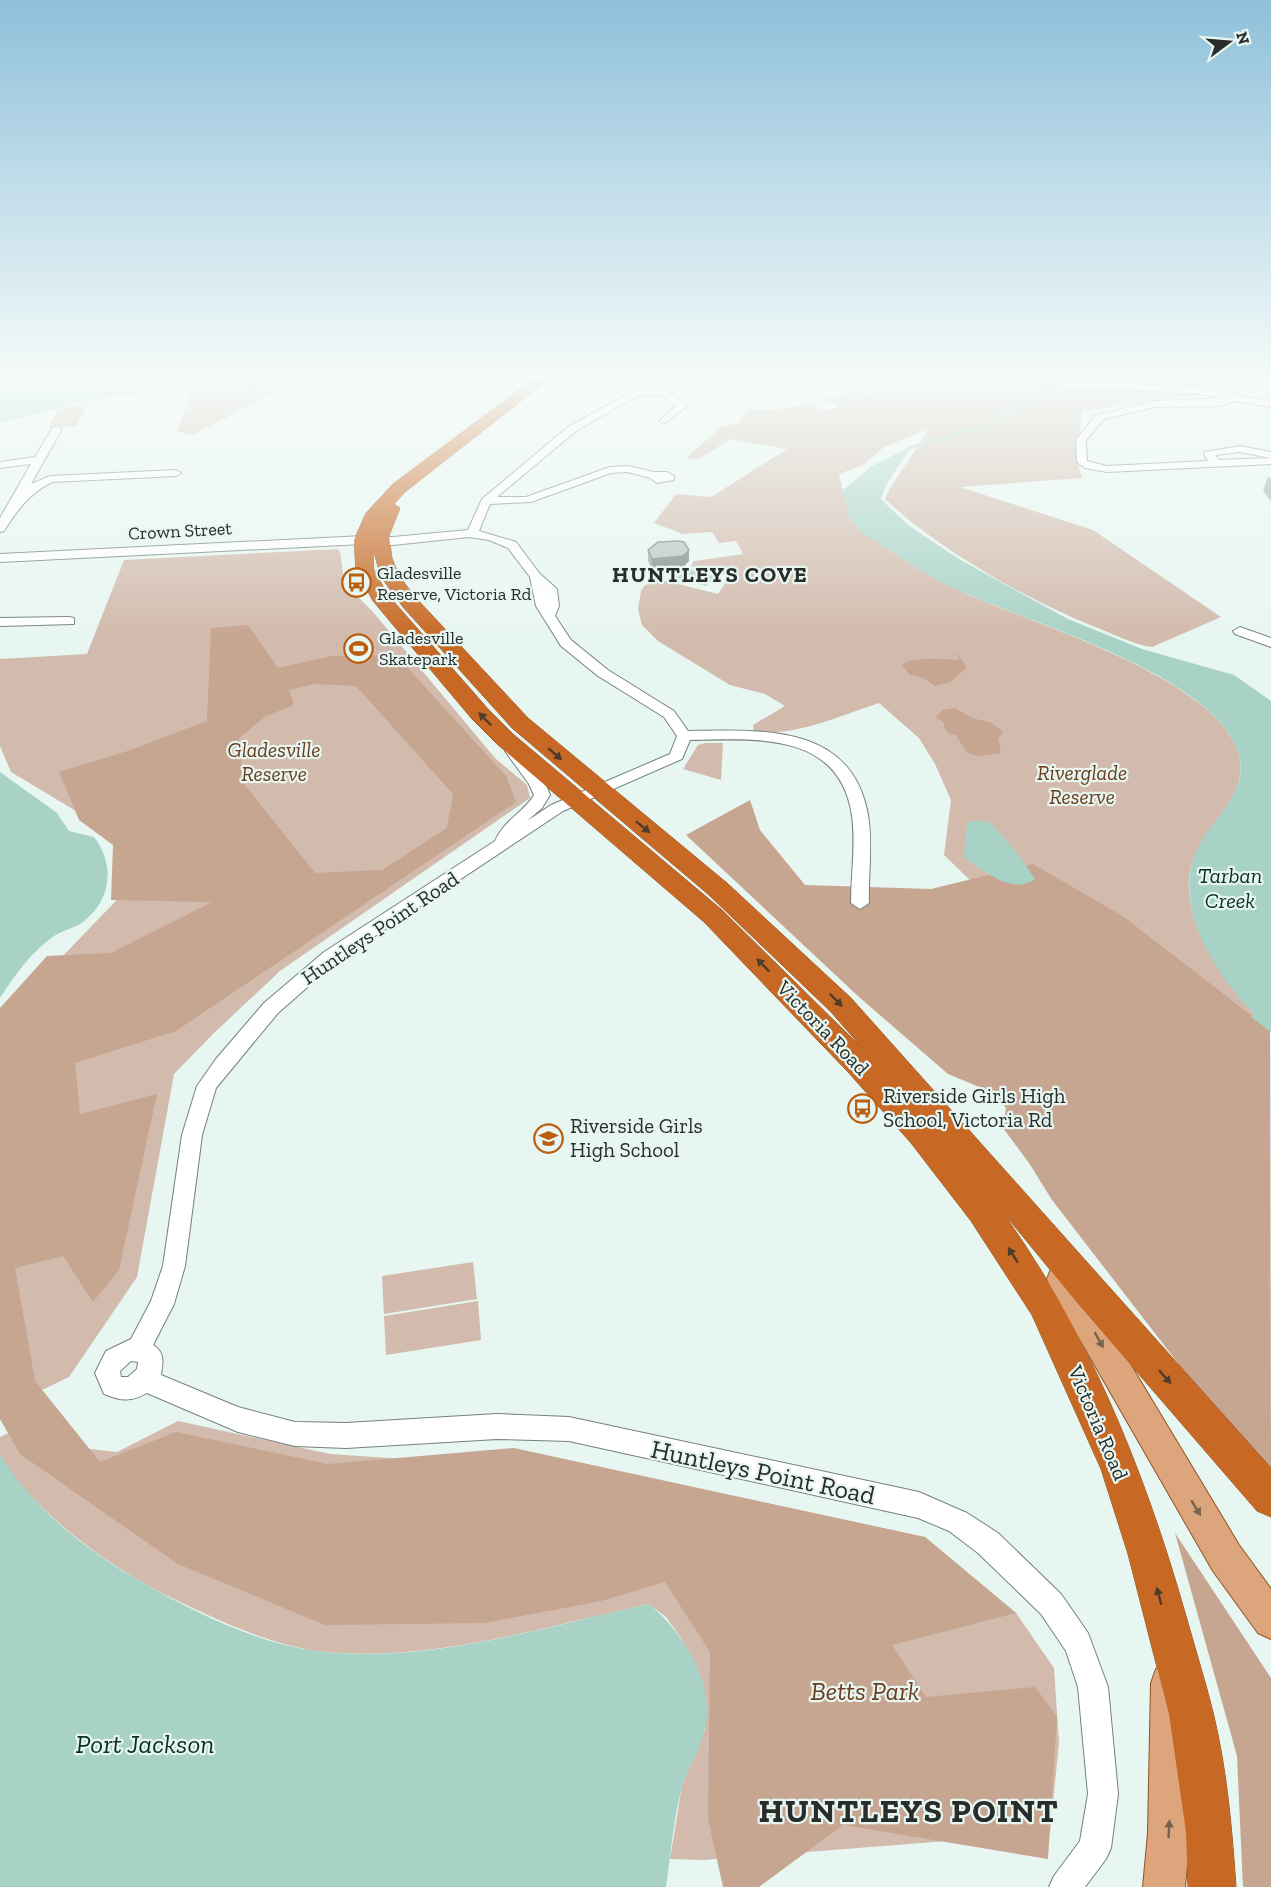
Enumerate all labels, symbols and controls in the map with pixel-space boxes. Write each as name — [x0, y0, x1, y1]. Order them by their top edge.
north arrow — [1199, 12, 1259, 72]
text: N — [1232, 30, 1254, 46]
street label: Crown Street — [128, 517, 233, 545]
district label: HUNTLEYS COVE — [612, 561, 808, 588]
place label: Gladesville Reserve, Victoria Rd — [377, 562, 532, 605]
bus stop icon: Gladesville Reserve, Victoria Rd — [340, 567, 372, 599]
place label: Gladesville Skatepark — [379, 627, 463, 670]
sports icon: Gladesville Skatepark — [342, 632, 374, 664]
one-way arrow — [478, 712, 492, 726]
park label: Gladesville Reserve — [228, 737, 320, 786]
one-way arrow — [547, 747, 562, 760]
park label: Riverglade Reserve — [1037, 760, 1127, 809]
one-way arrow — [636, 821, 651, 833]
water label: Tarban Creek — [1198, 862, 1262, 914]
street label: Huntleys Point Road — [296, 865, 464, 990]
one-way arrow — [756, 957, 770, 972]
street label: Victoria Road — [771, 974, 875, 1081]
one-way arrow — [828, 992, 842, 1006]
place label: Riverside Girls High School, Victoria Rd — [883, 1083, 1066, 1132]
bus stop icon: Riverside Girls High School, Victoria Rd — [846, 1092, 878, 1124]
place label: Riverside Girls High School — [570, 1113, 703, 1162]
school or university icon: Riverside Girls High School — [533, 1122, 565, 1154]
one-way arrow — [1007, 1247, 1018, 1264]
one-way arrow — [1094, 1331, 1104, 1348]
street label: Victoria Road — [1063, 1361, 1134, 1484]
one-way arrow — [1158, 1369, 1171, 1385]
street label: Huntleys Point Road — [648, 1433, 878, 1511]
one-way arrow — [1191, 1500, 1202, 1516]
one-way arrow — [1153, 1587, 1163, 1605]
park label: Betts Park — [811, 1675, 919, 1707]
water label: Port Jackson — [76, 1728, 214, 1760]
district label: HUNTLEYS POINT — [758, 1791, 1060, 1830]
one-way arrow — [1165, 1819, 1174, 1838]

